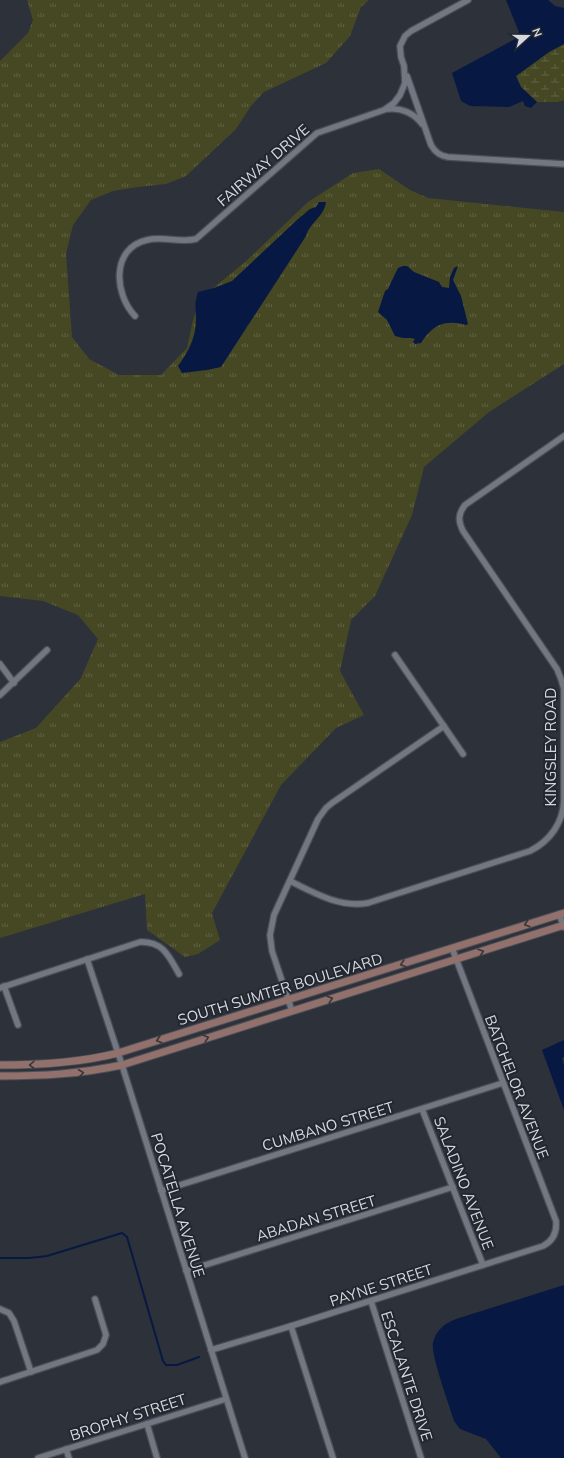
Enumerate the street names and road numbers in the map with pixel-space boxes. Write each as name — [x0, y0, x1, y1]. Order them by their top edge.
street label: FAIRWAY DRIVE — [213, 120, 313, 210]
street label: KINGSLEY ROAD — [541, 688, 560, 806]
street label: SOUTH SUMTER BOULEVARD — [175, 949, 385, 1029]
street label: BATCHELOR AVENUE — [481, 1012, 553, 1162]
street label: CUMBANO STREET — [260, 1097, 396, 1155]
street label: SALADINO AVENUE — [430, 1114, 498, 1253]
street label: POCATELLA AVENUE — [147, 1130, 209, 1280]
street label: ABADAN STREET — [254, 1191, 378, 1245]
street label: PAYNE STREET — [327, 1259, 435, 1311]
street label: ESCALANTE DRIVE — [377, 1309, 437, 1444]
street label: BROPHY STREET — [67, 1389, 189, 1445]

